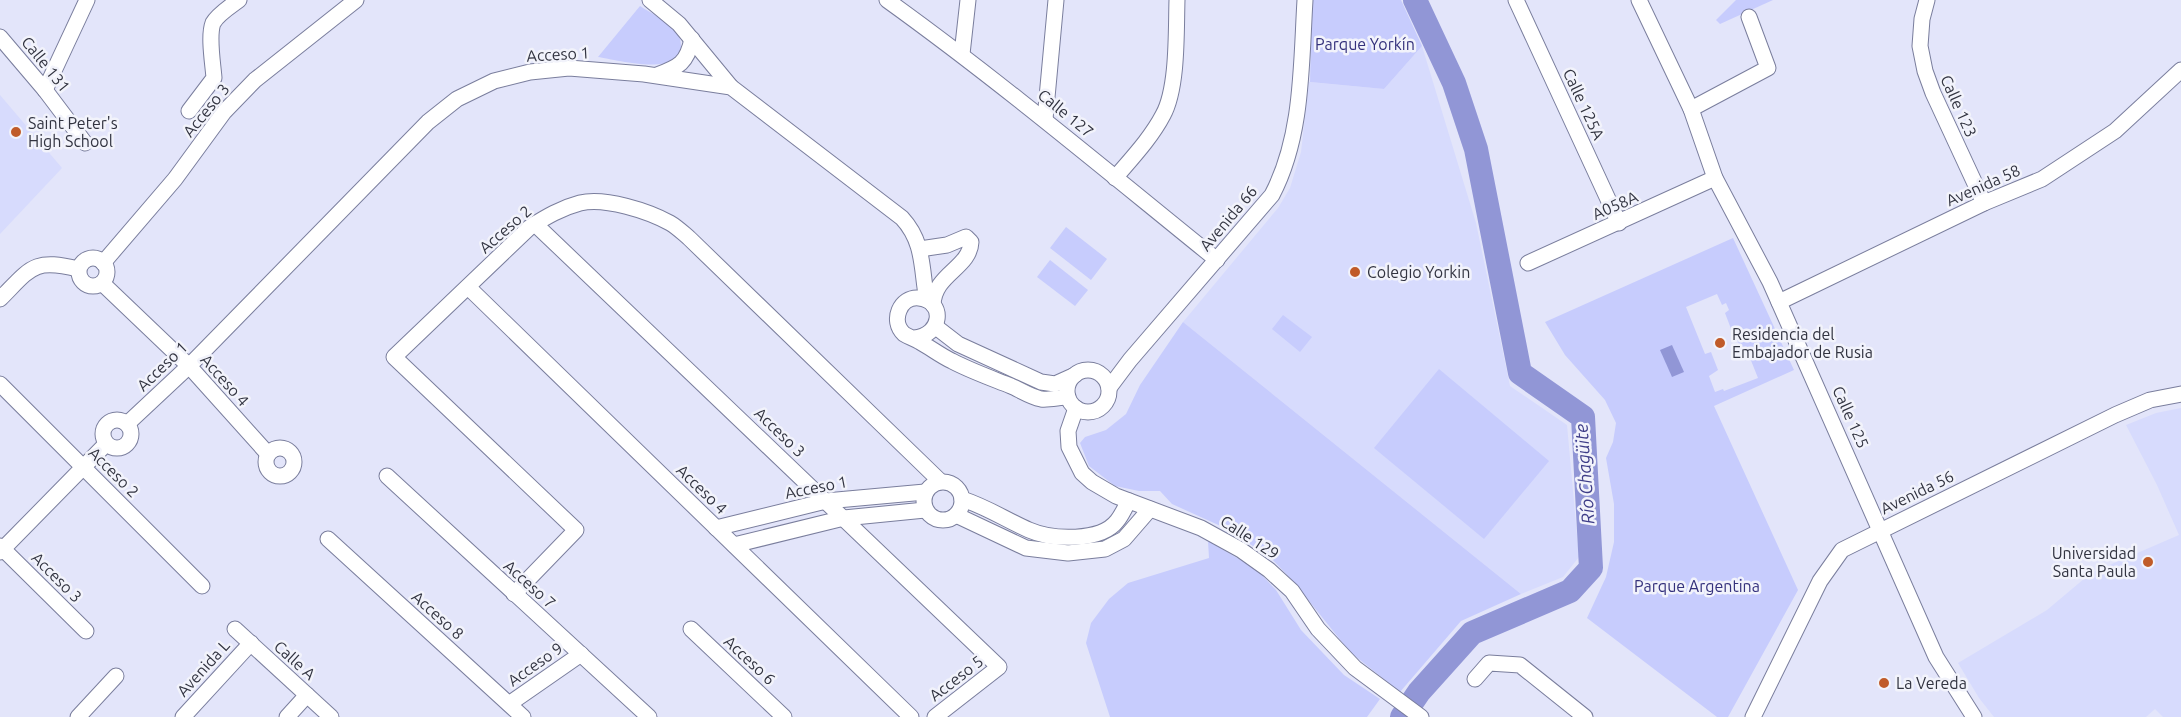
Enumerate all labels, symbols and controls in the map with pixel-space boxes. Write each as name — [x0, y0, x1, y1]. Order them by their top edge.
street label: Calle 131 — [18, 33, 74, 95]
park label: Parque Yorkín — [1315, 35, 1415, 53]
street label: Acceso 1 — [526, 43, 590, 65]
street label: Calle 125A — [1560, 66, 1609, 143]
street label: Calle 123 — [1937, 72, 1981, 140]
street label: Acceso 3 — [179, 80, 233, 140]
street label: Calle 127 — [1035, 85, 1097, 141]
place label: Saint Peter's High School — [28, 114, 118, 150]
marker: Saint Peter's High School — [9, 125, 23, 139]
street label: Avenida 58 — [1943, 161, 2023, 209]
street label: Avenida 66 — [1196, 182, 1260, 254]
street label: A058A — [1589, 187, 1641, 223]
street label: Acceso 2 — [475, 202, 535, 256]
place label: Colegio Yorkin — [1367, 263, 1470, 281]
marker: Colegio Yorkin — [1348, 265, 1362, 279]
place label: Residencia del Embajador de Rusia — [1732, 325, 1873, 361]
marker: Residencia del Embajador de Rusia — [1713, 336, 1727, 350]
street label: Acceso 1 — [133, 338, 191, 394]
street label: Acceso 4 — [197, 351, 253, 409]
street label: Calle 125 — [1829, 383, 1873, 451]
street label: Acceso 3 — [751, 404, 809, 460]
water label: Río Chagüite — [1571, 423, 1597, 525]
street label: Acceso 2 — [85, 443, 143, 501]
street label: Acceso 4 — [673, 461, 731, 517]
street label: Avenida 56 — [1877, 467, 1957, 517]
street label: Acceso 1 — [783, 472, 849, 502]
street label: Calle 129 — [1217, 511, 1283, 563]
place label: Universidad Santa Paula — [2052, 544, 2136, 580]
street label: Acceso 3 — [28, 548, 86, 606]
marker: Universidad Santa Paula — [2141, 555, 2155, 569]
street label: Acceso 7 — [501, 556, 559, 612]
park label: Parque Argentina — [1634, 577, 1760, 595]
street label: Acceso 8 — [409, 587, 467, 643]
street label: Acceso 6 — [721, 632, 779, 688]
street label: Avenida L — [173, 636, 233, 700]
street label: Calle A — [271, 637, 320, 684]
street label: Acceso 9 — [504, 639, 566, 689]
street label: Acceso 5 — [926, 652, 986, 704]
place label: La Vereda — [1896, 674, 1967, 692]
marker: La Vereda — [1877, 676, 1891, 690]

